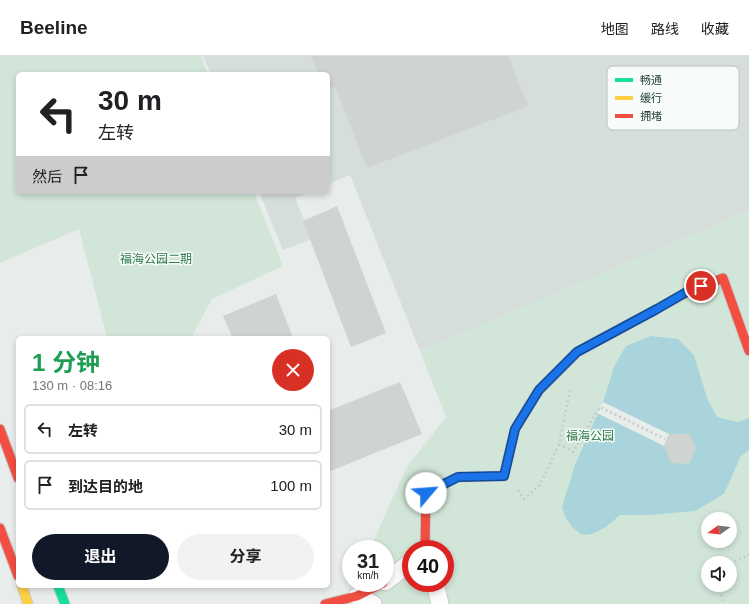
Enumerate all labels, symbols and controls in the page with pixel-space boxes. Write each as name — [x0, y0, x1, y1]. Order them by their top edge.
text: Beeline — [20, 17, 88, 38]
text: 地图 — [601, 21, 629, 37]
text: 路线 — [651, 21, 679, 37]
text: 收藏 — [701, 21, 729, 37]
legend — [607, 66, 739, 130]
text: 畅通 — [640, 74, 662, 86]
text: 30 m — [98, 85, 162, 116]
icon: left — [32, 88, 84, 140]
text: 缓行 — [640, 92, 662, 104]
text: 拥堵 — [640, 110, 662, 122]
text: 左转 — [98, 123, 134, 143]
icon: arrive — [70, 164, 92, 186]
text: 然后 — [32, 168, 62, 185]
park label: 福海公园二期 — [120, 252, 192, 266]
pin — [684, 269, 718, 303]
icon: arrive — [690, 275, 712, 297]
text: 1 分钟 — [32, 349, 100, 376]
button: close — [272, 349, 314, 391]
text: 130 m · 08:16 — [32, 378, 112, 393]
icon: left — [34, 418, 56, 440]
text: 30 m — [279, 421, 312, 438]
text: 左转 — [68, 422, 98, 439]
park label: 福海公园 — [566, 429, 614, 443]
position arrow — [405, 472, 447, 514]
icon: arrive — [34, 474, 56, 496]
text: 100 m — [270, 477, 312, 494]
text: 到达目的地 — [68, 478, 143, 495]
north arrow — [701, 512, 737, 548]
map controls — [701, 512, 737, 592]
button: 退出 — [32, 534, 169, 580]
button: 分享 — [177, 534, 314, 580]
speed limit sign: 40 — [402, 540, 454, 592]
text: 31 — [357, 550, 379, 572]
button: sound — [701, 556, 737, 592]
text: km/h — [357, 570, 379, 581]

